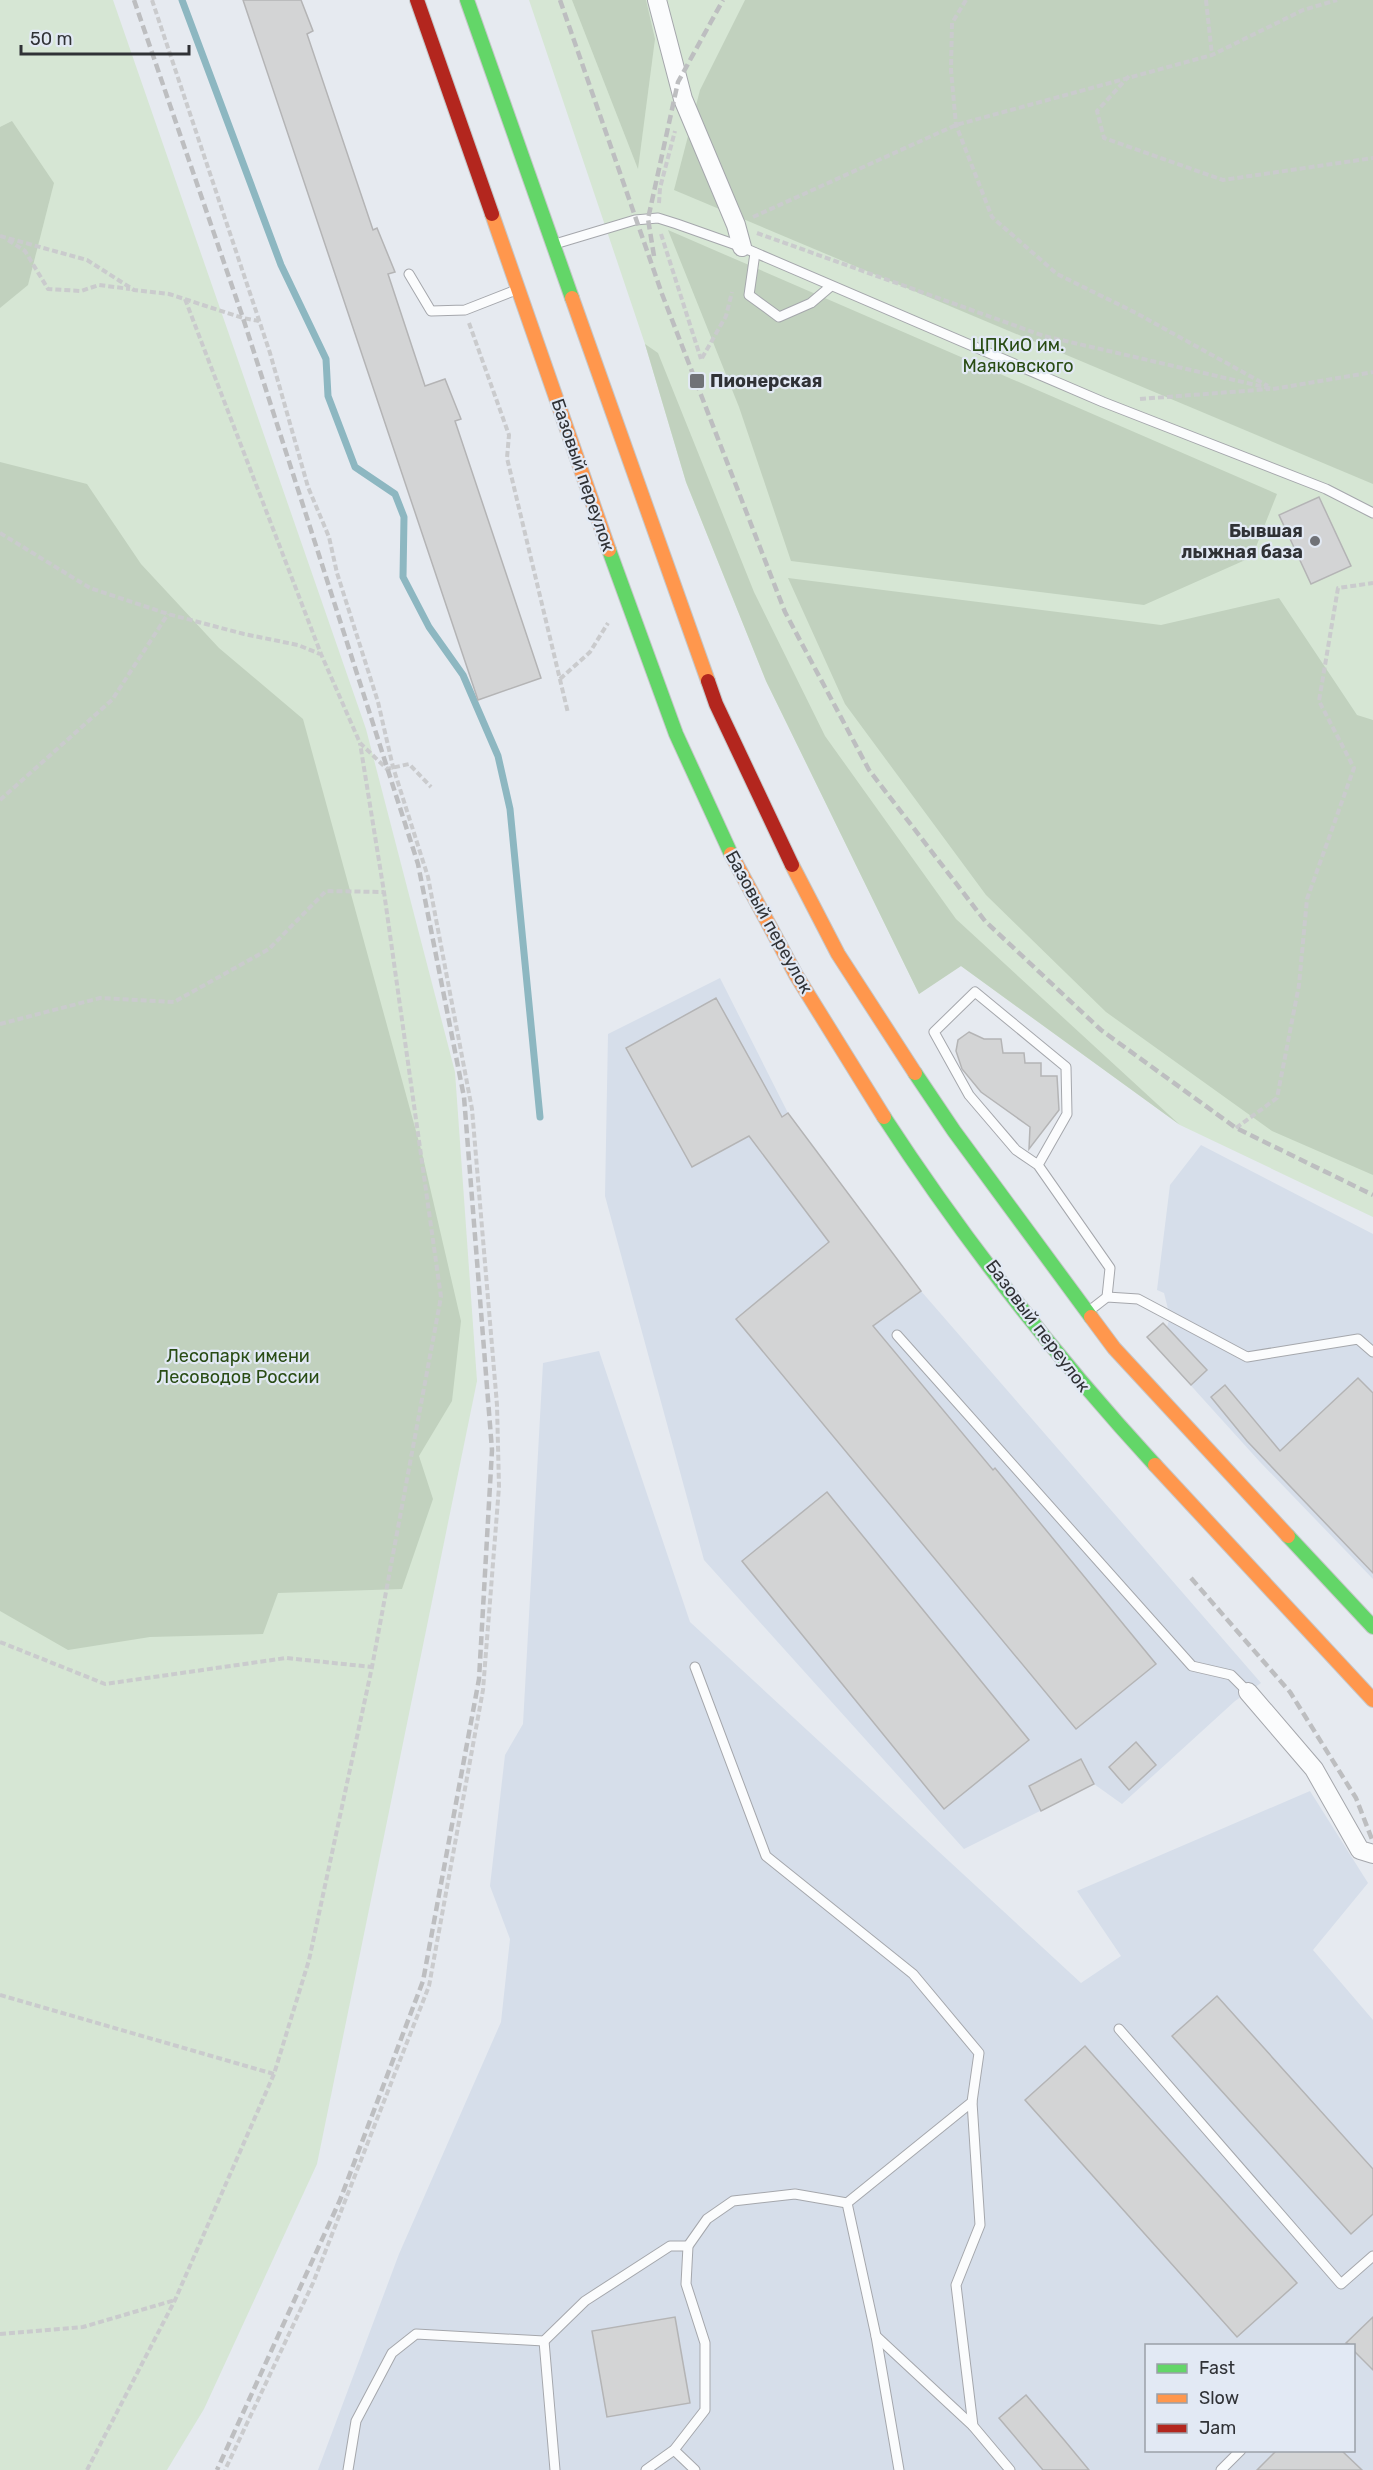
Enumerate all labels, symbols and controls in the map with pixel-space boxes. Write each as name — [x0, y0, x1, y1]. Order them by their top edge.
scale bar — [21, 18, 189, 56]
text: 50 m — [30, 28, 73, 50]
park label: ЦПКиО им. Маяковского — [962, 334, 1074, 377]
place label: Пионерская — [710, 370, 822, 392]
marker: Пионерская — [688, 372, 706, 390]
street label: Базовый переулок — [547, 396, 620, 555]
place label: Бывшая лыжная база — [1181, 520, 1303, 563]
marker: Бывшая лыжная база — [1308, 534, 1322, 548]
street label: Базовый переулок — [721, 847, 818, 998]
street label: Базовый переулок — [981, 1255, 1095, 1397]
park label: Лесопарк имени Лесоводов России — [157, 1345, 319, 1388]
legend — [1145, 2344, 1355, 2452]
text: Fast — [1199, 2357, 1235, 2379]
text: Slow — [1199, 2387, 1239, 2409]
text: Jam — [1199, 2417, 1236, 2439]

